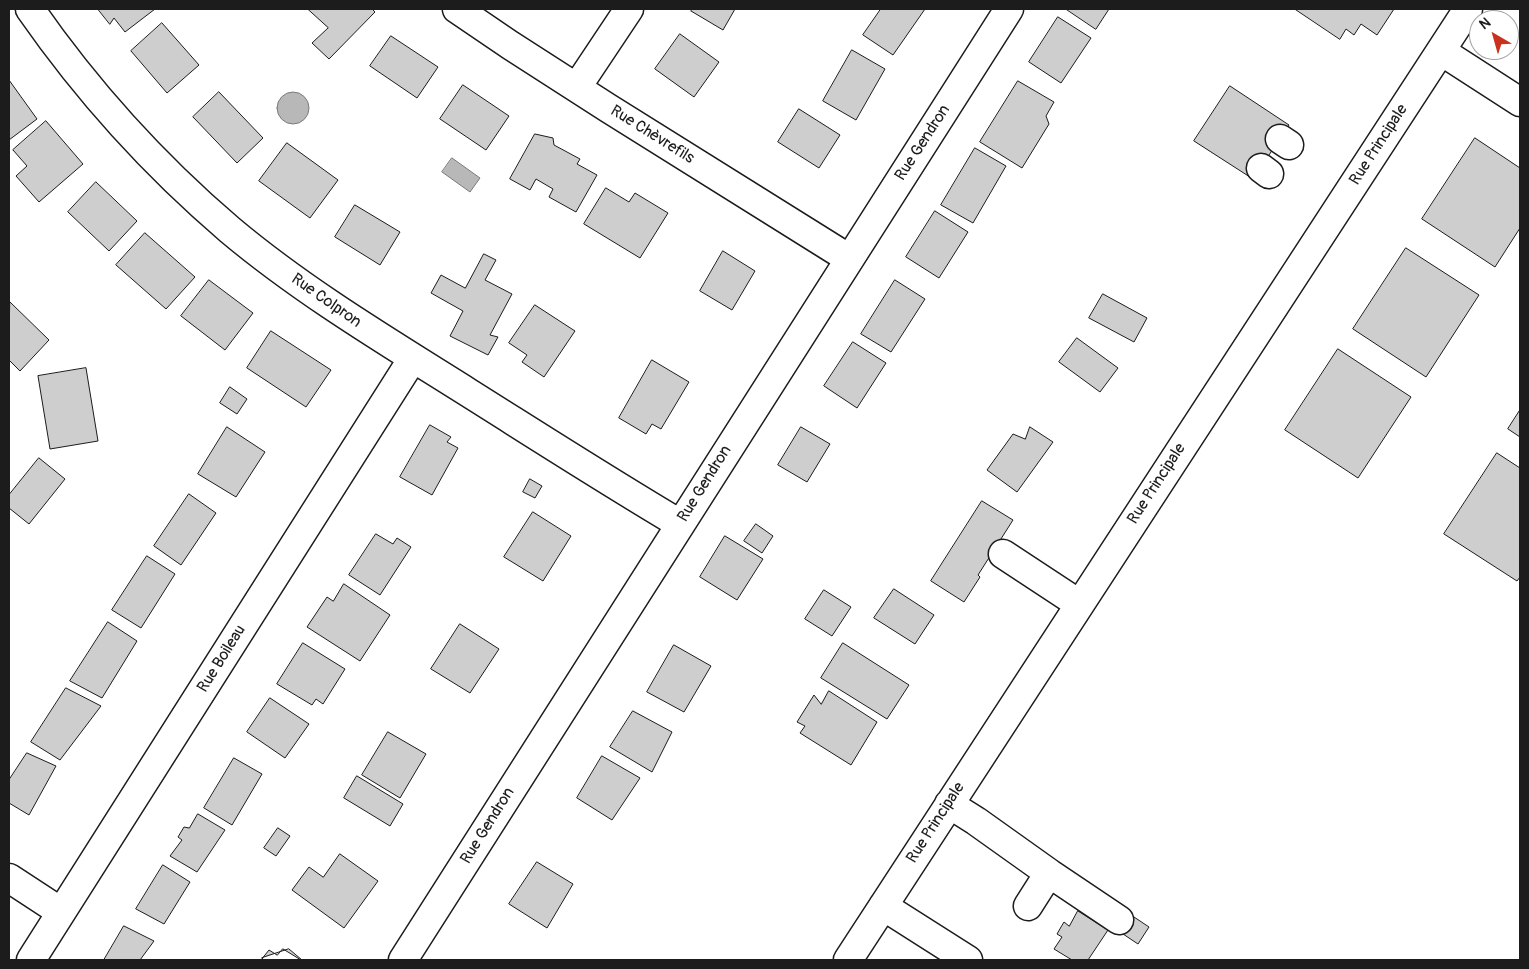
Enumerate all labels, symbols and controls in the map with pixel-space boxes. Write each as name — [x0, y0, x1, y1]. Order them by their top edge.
north arrow — [1469, 10, 1519, 60]
text: N — [1476, 14, 1494, 33]
street label: Rue Gendron — [891, 101, 955, 185]
street label: Rue Principale — [1346, 101, 1412, 189]
street label: Rue Chèvrefils — [606, 102, 698, 168]
street label: Rue Colpron — [287, 270, 365, 332]
street label: Rue Principale — [1124, 440, 1190, 528]
street label: Rue Gendron — [674, 442, 736, 526]
street label: Rue Boileau — [194, 622, 250, 696]
street label: Rue Principale — [903, 779, 969, 867]
street label: Rue Gendron — [457, 784, 519, 868]

